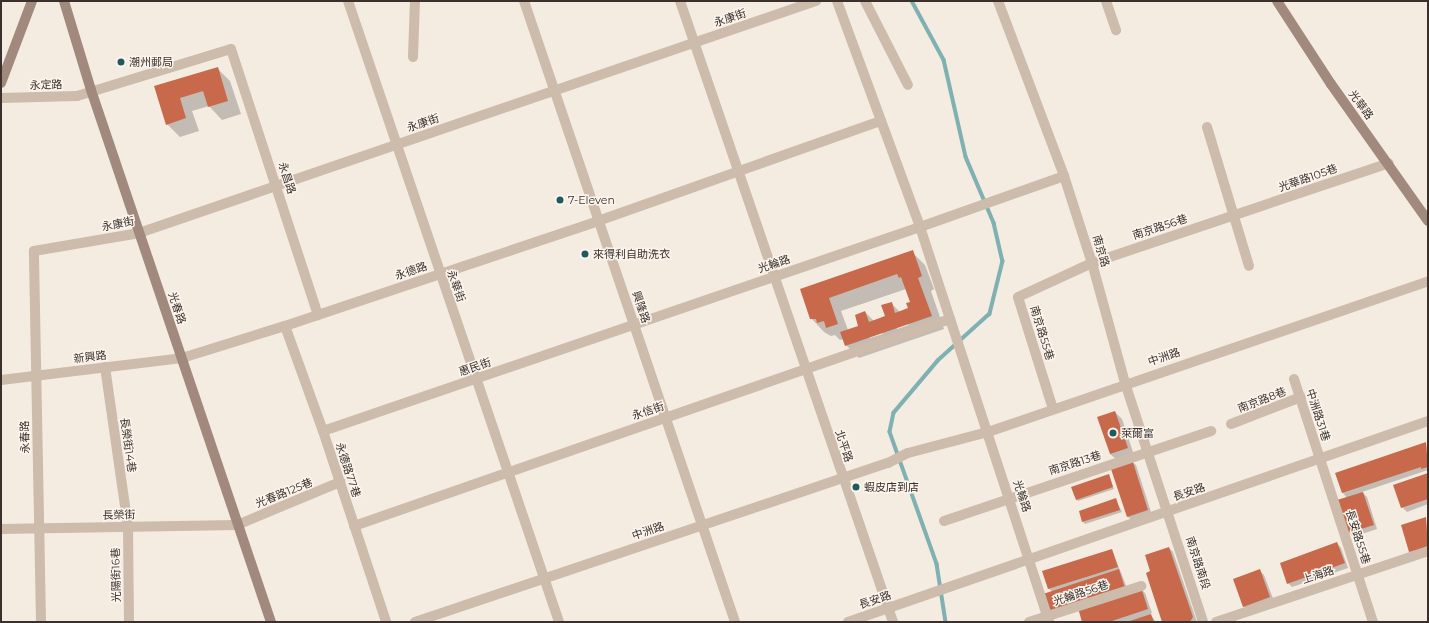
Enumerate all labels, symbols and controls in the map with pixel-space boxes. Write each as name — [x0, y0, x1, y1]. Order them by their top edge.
street label: 永康街 — [712, 6, 748, 30]
place label: 潮州郵局 — [129, 55, 173, 69]
marker: 潮州郵局 — [116, 57, 126, 67]
street label: 永定路 — [29, 78, 63, 92]
street label: 光華路 — [1346, 88, 1376, 122]
street label: 永康街 — [405, 111, 441, 135]
street label: 永昌路 — [276, 160, 298, 196]
street label: 光華路105巷 — [1277, 162, 1339, 194]
place label: 7-Eleven — [568, 193, 615, 207]
marker: 7-Eleven — [555, 195, 565, 205]
street label: 南京路56巷 — [1131, 212, 1189, 242]
street label: 永康街 — [101, 214, 135, 234]
street label: 南京路 — [1090, 233, 1112, 269]
place label: 來得利自助洗衣 — [593, 247, 670, 261]
marker: 來得利自助洗衣 — [580, 249, 590, 259]
street label: 光輪路 — [756, 252, 792, 276]
street label: 永德路 — [393, 259, 429, 283]
street label: 永華街 — [444, 268, 468, 304]
street label: 興隆路 — [629, 289, 653, 325]
street label: 光春路 — [165, 290, 189, 326]
street label: 南京路55巷 — [1027, 304, 1057, 362]
street label: 中洲路 — [1146, 345, 1182, 369]
street label: 新興路 — [73, 348, 107, 366]
street label: 惠民街 — [457, 355, 493, 379]
street label: 南京路8巷 — [1236, 385, 1288, 415]
street label: 中洲路31巷 — [1303, 387, 1333, 443]
street label: 永信街 — [630, 399, 666, 423]
street label: 長榮街14巷 — [118, 417, 138, 473]
street label: 永春路 — [18, 420, 32, 454]
place label: 萊爾富 — [1121, 426, 1154, 440]
street label: 北平路 — [832, 428, 856, 464]
marker: 萊爾富 — [1108, 428, 1118, 438]
street label: 永德路77巷 — [333, 441, 363, 499]
street label: 南京路13巷 — [1047, 448, 1103, 478]
street label: 光春路125巷 — [254, 476, 314, 510]
street label: 光輪路 — [1010, 478, 1034, 514]
place label: 蝦皮店到店 — [864, 480, 919, 494]
street label: 長安路 — [1171, 480, 1207, 504]
marker: 蝦皮店到店 — [851, 482, 861, 492]
street label: 長榮街 — [102, 508, 136, 522]
street label: 長安路55巷 — [1343, 508, 1373, 566]
street label: 中洲路 — [630, 519, 666, 543]
street label: 南京路南段 — [1183, 535, 1213, 591]
street label: 光陽街16巷 — [109, 548, 123, 602]
street label: 上海路 — [1300, 564, 1336, 586]
street label: 光輪路56巷 — [1052, 578, 1110, 608]
street label: 長安路 — [857, 588, 893, 612]

